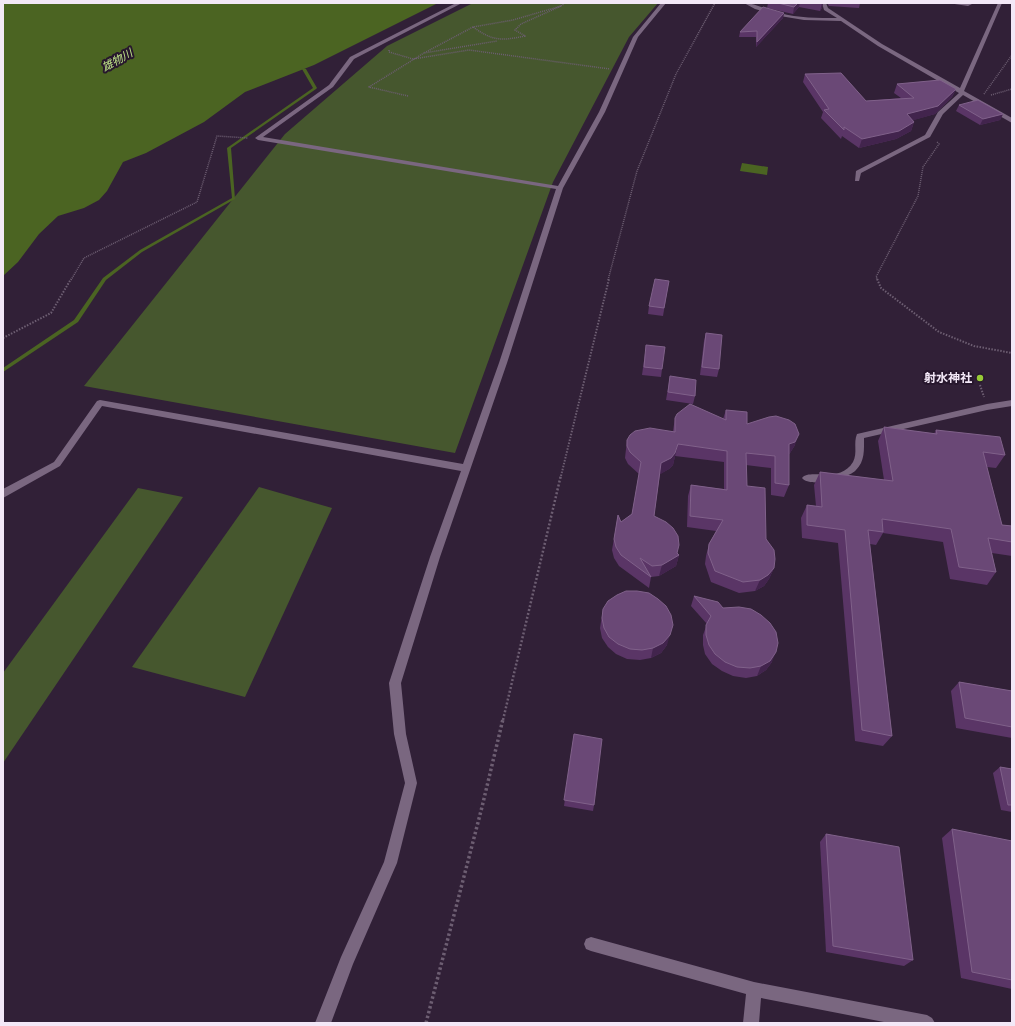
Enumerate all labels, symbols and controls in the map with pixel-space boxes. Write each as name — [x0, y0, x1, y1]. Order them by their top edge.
water label: 雄物川 — [99, 45, 136, 75]
place label: 射水神社 — [924, 370, 972, 387]
marker: 射水神社 — [975, 373, 985, 383]

